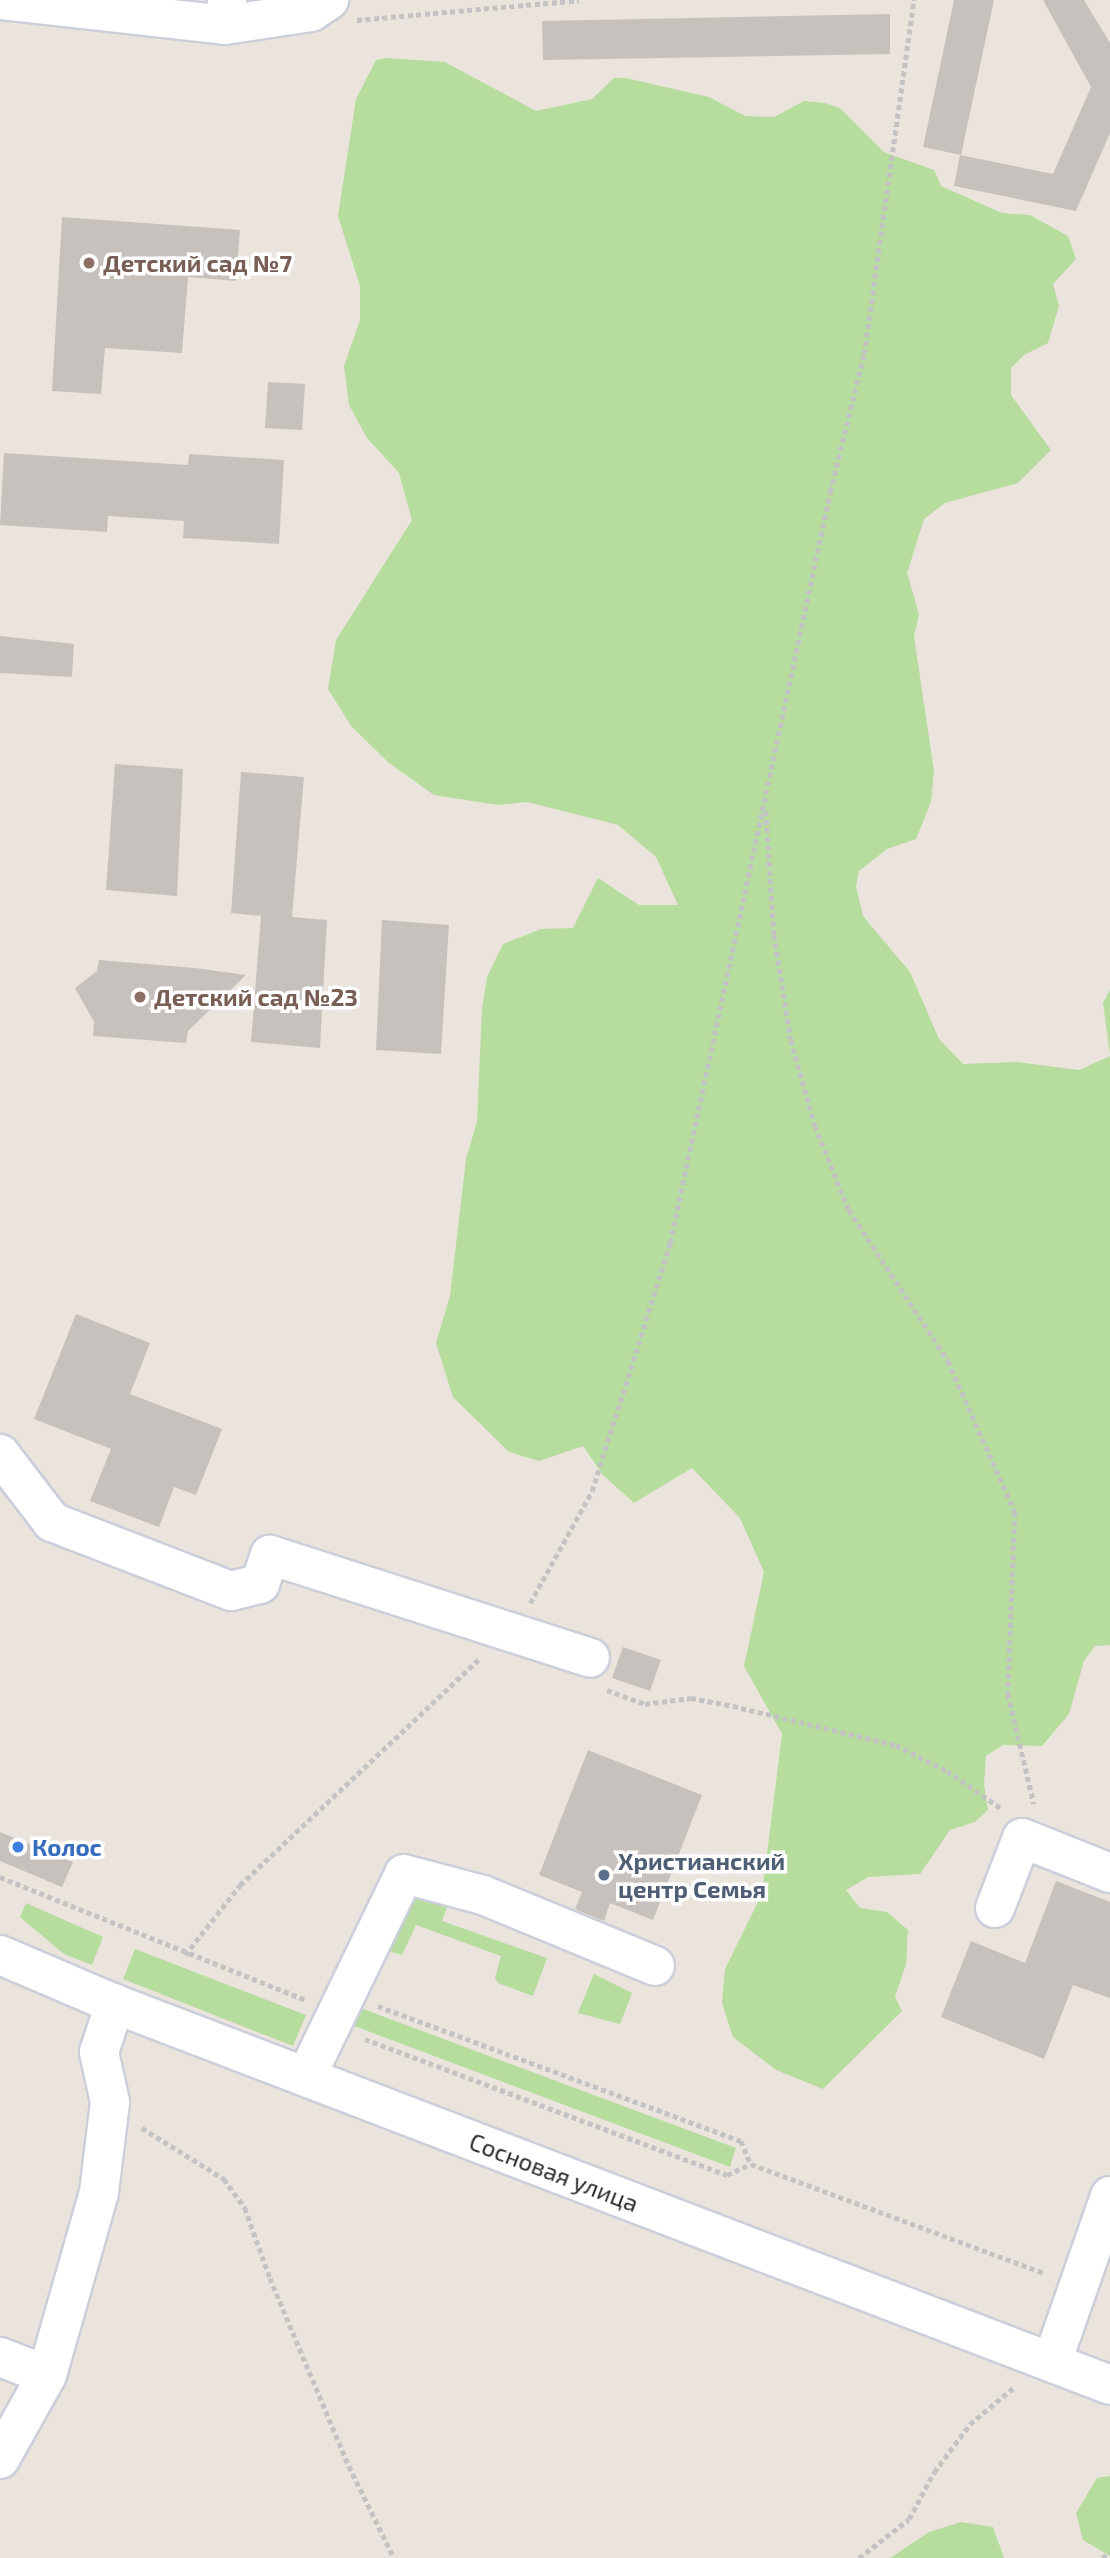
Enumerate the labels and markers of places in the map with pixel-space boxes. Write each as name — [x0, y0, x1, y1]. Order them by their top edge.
place label: Детский сад №7 — [103, 249, 292, 277]
marker: Детский сад №7 — [81, 255, 97, 271]
place label: Детский сад №23 — [154, 983, 358, 1011]
marker: Детский сад №23 — [132, 989, 148, 1005]
place label: Колос — [32, 1833, 102, 1861]
marker: Колос — [10, 1839, 26, 1855]
place label: Христианский центр Семья — [618, 1847, 785, 1903]
marker: Христианский центр Семья — [596, 1867, 612, 1883]

